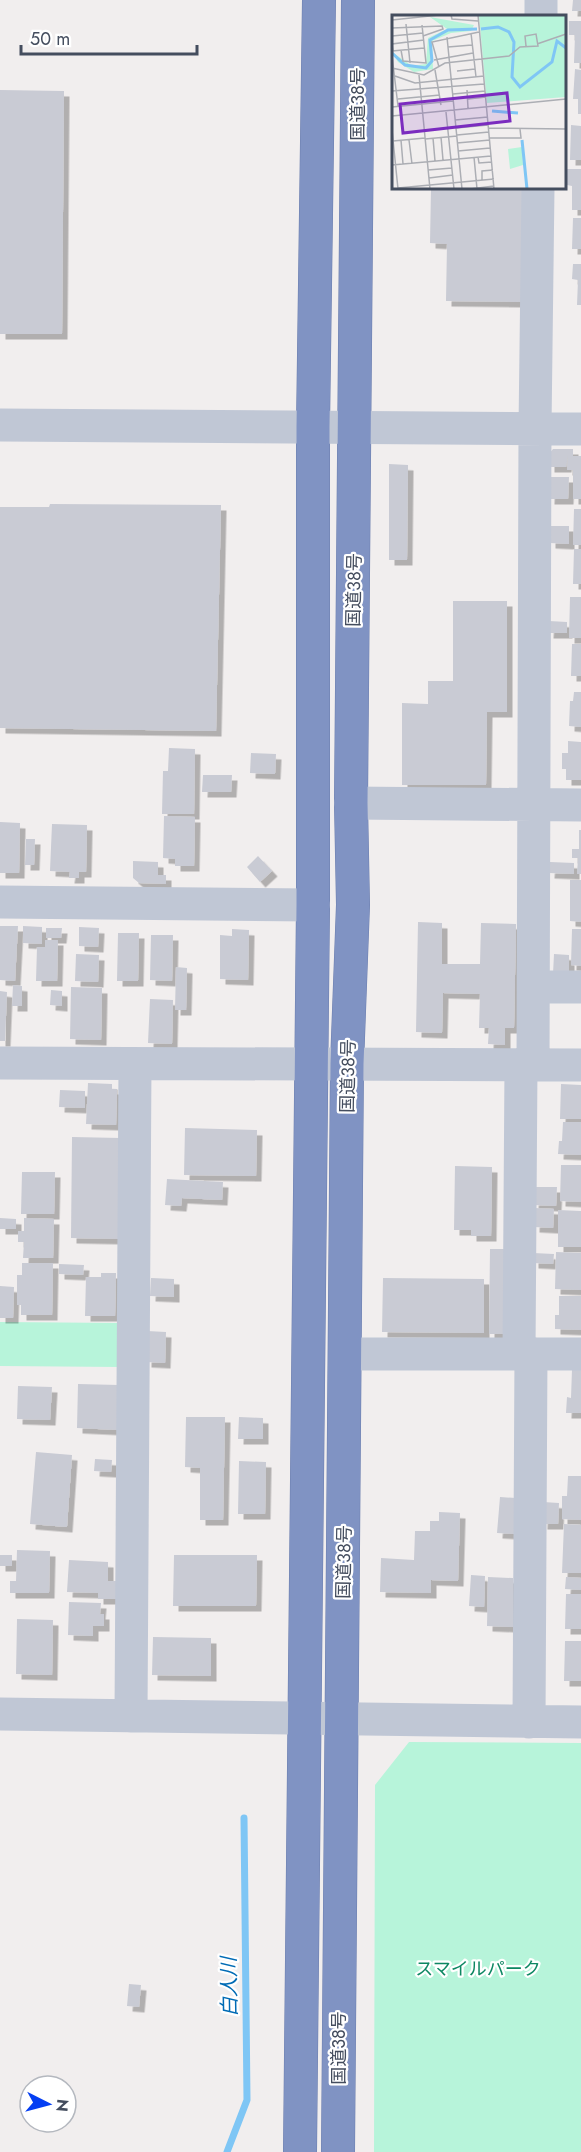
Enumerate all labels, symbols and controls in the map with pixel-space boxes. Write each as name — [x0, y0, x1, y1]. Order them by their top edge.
inset map — [392, 15, 566, 189]
scale bar — [21, 18, 196, 56]
text: 50 m — [30, 26, 70, 52]
street label: 国道38号 — [345, 67, 371, 141]
street label: 国道38号 — [340, 553, 368, 627]
street label: 国道38号 — [334, 1039, 362, 1113]
street label: 国道38号 — [330, 1525, 358, 1599]
water label: 白人川 — [214, 1955, 245, 2017]
park label: スマイルパーク — [415, 1956, 541, 1982]
street label: 国道38号 — [326, 2011, 352, 2085]
north arrow — [18, 2074, 78, 2134]
text: N — [50, 2098, 75, 2113]

